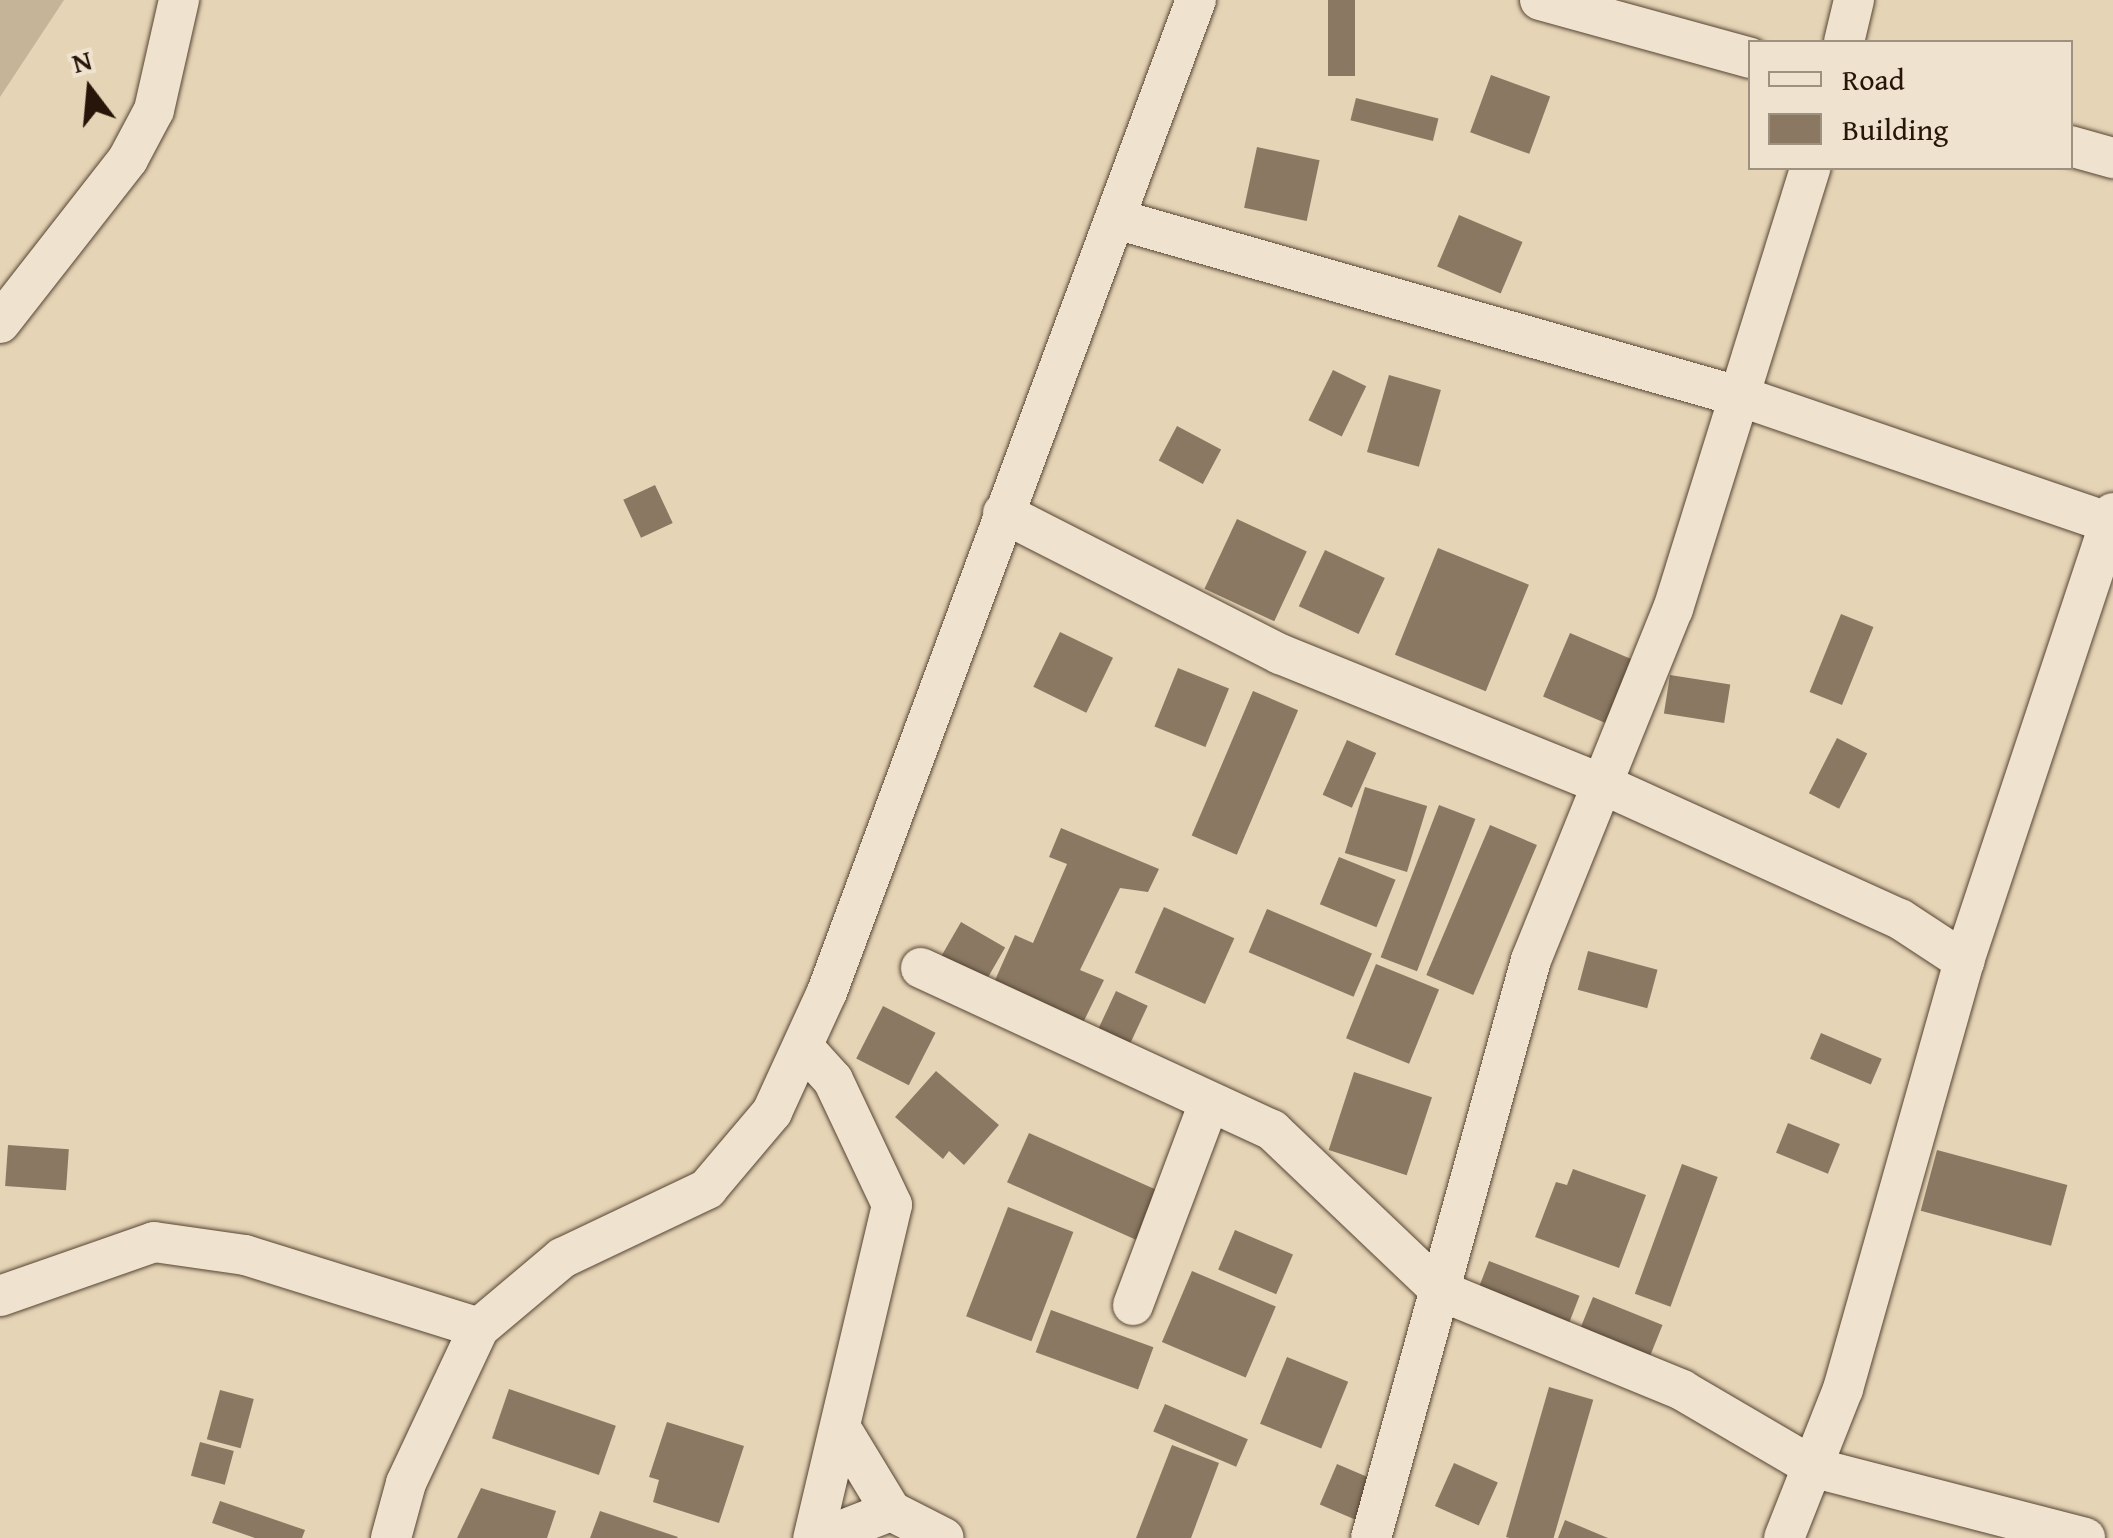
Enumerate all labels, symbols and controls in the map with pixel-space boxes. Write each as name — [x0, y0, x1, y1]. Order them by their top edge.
text: N — [67, 38, 96, 83]
north arrow — [40, 40, 140, 140]
legend — [1748, 40, 2073, 170]
text: Road — [1842, 57, 1905, 101]
text: Building — [1842, 107, 1948, 151]

